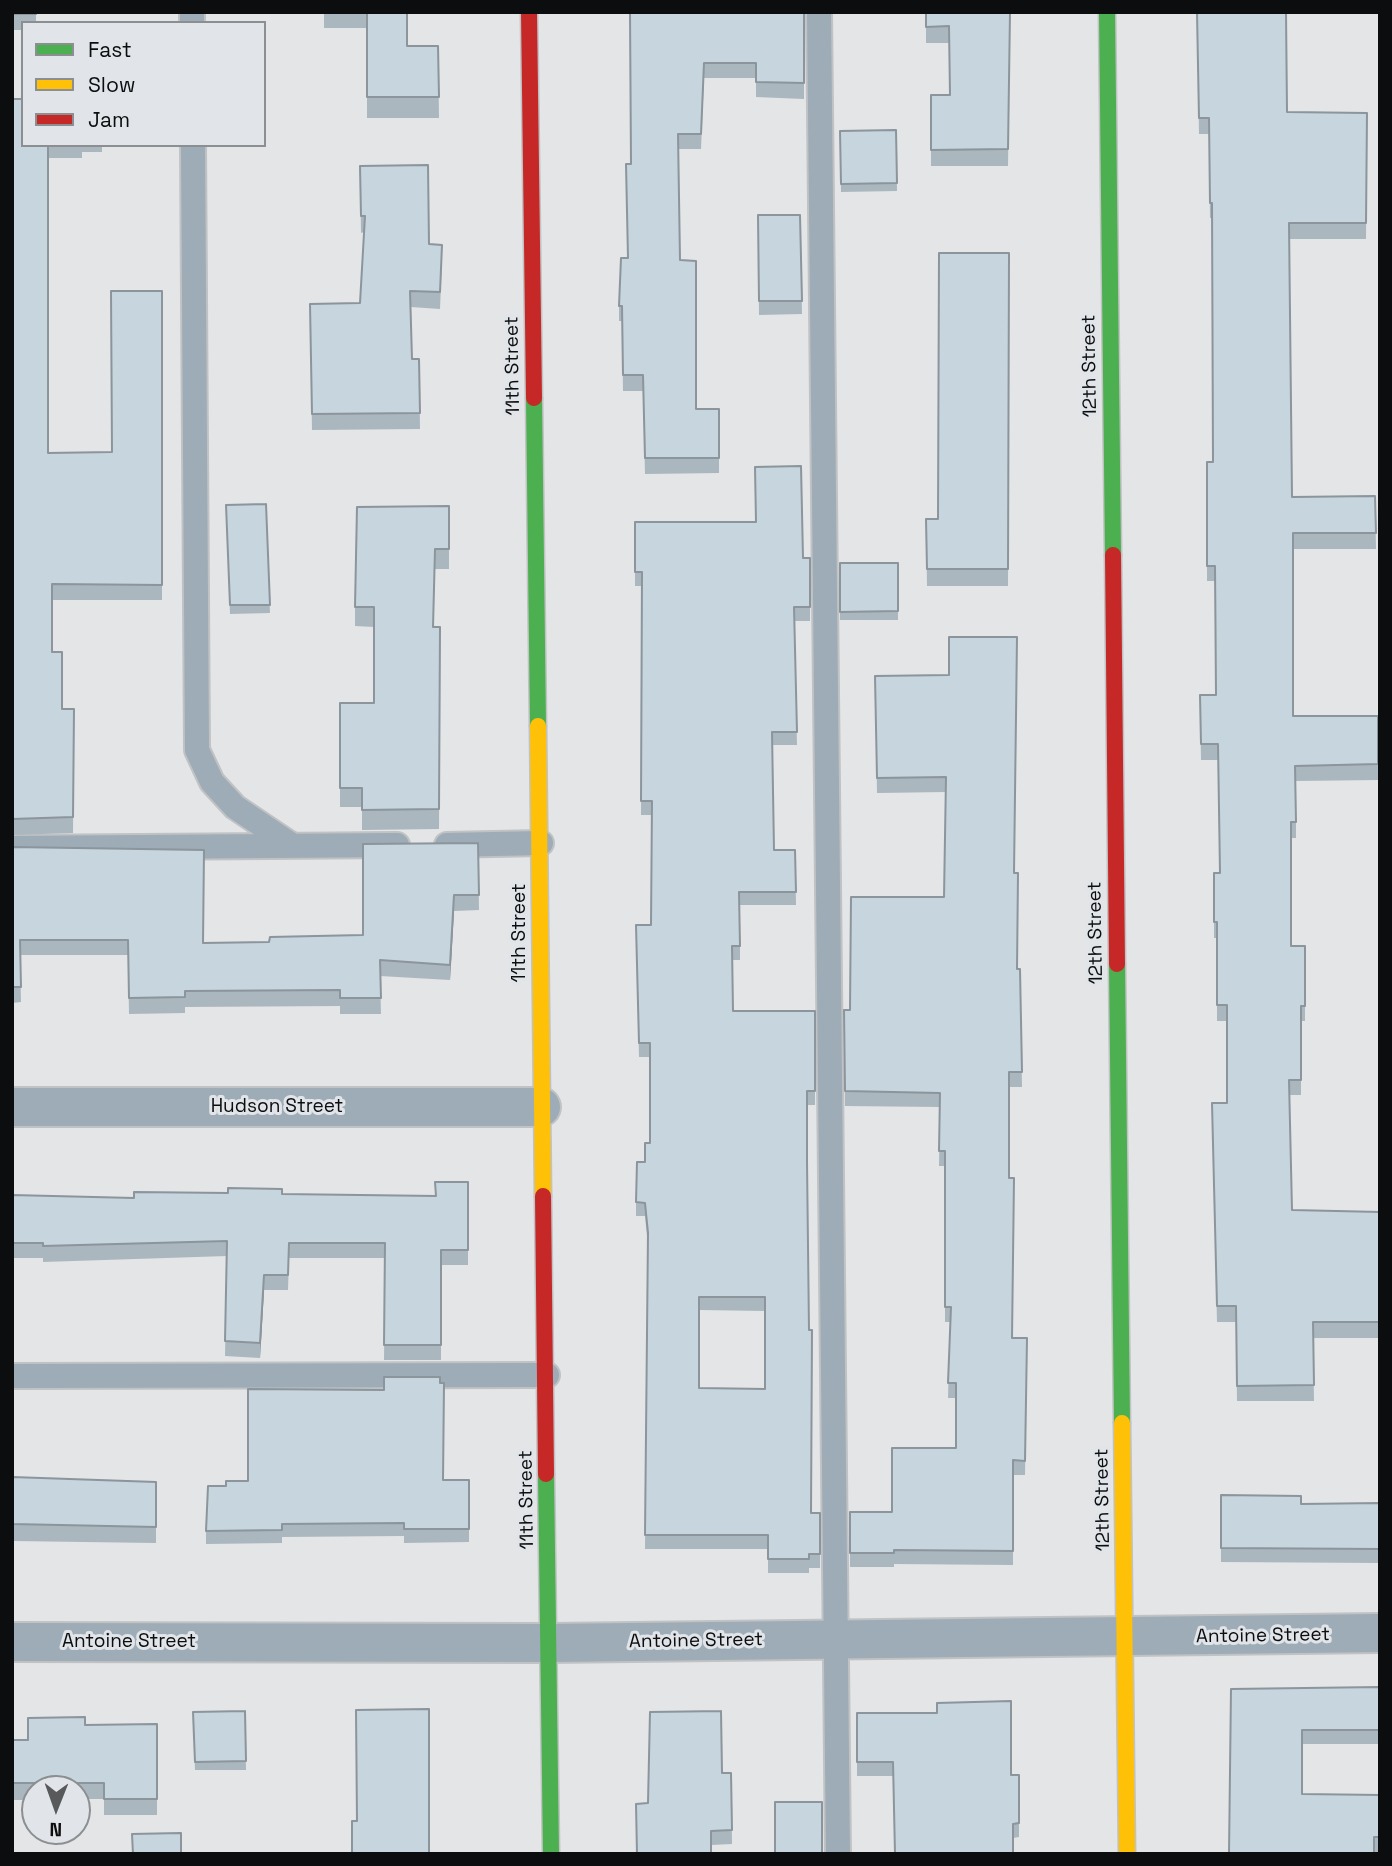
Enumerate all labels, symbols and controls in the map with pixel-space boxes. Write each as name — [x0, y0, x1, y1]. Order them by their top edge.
legend — [21, 21, 266, 147]
text: Fast — [88, 36, 132, 63]
text: Slow — [88, 71, 136, 98]
text: Jam — [88, 106, 130, 133]
street label: 12th Street — [1078, 314, 1102, 418]
street label: 11th Street — [501, 316, 525, 416]
street label: 12th Street — [1084, 881, 1108, 985]
street label: 11th Street — [509, 883, 531, 983]
street label: Hudson Street — [211, 1096, 343, 1118]
street label: 12th Street — [1091, 1448, 1115, 1552]
street label: 11th Street — [515, 1450, 539, 1550]
street label: Antoine Street — [1196, 1623, 1330, 1649]
street label: Antoine Street — [629, 1628, 763, 1654]
street label: Antoine Street — [62, 1631, 196, 1653]
north arrow — [21, 1775, 91, 1845]
text: N — [49, 1817, 62, 1842]

